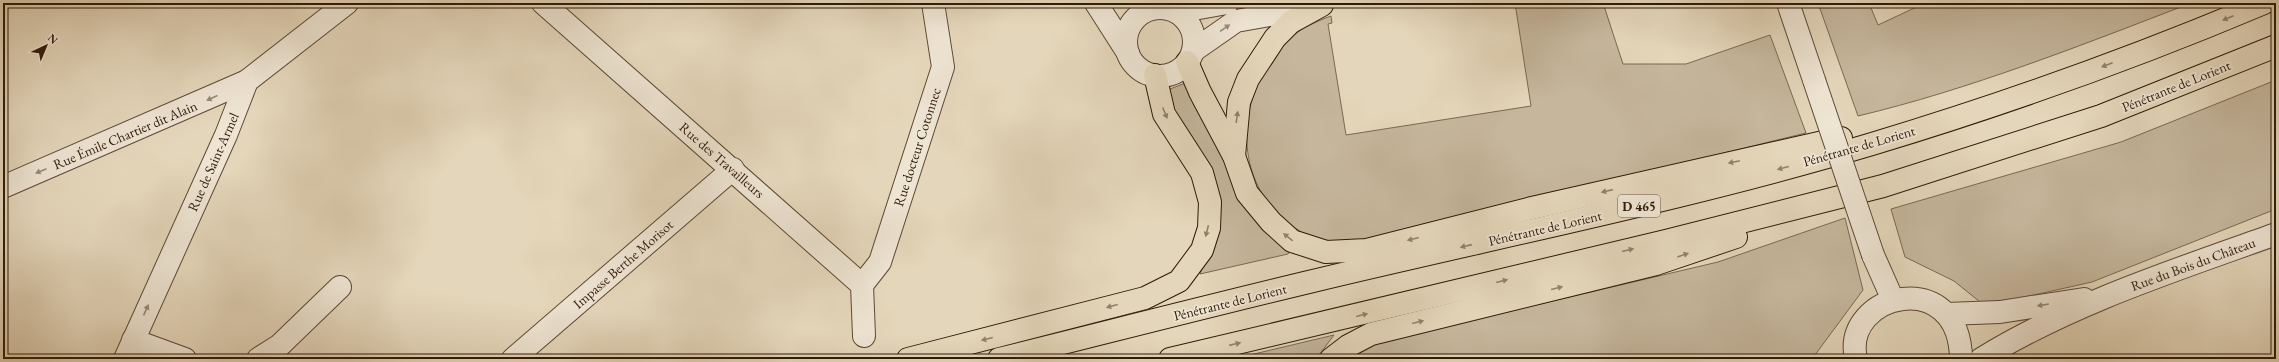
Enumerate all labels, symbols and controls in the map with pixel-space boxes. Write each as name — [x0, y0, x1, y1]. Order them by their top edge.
one-way arrow — [2222, 15, 2234, 21]
one-way arrow — [1219, 24, 1230, 32]
north arrow — [26, 26, 66, 66]
text: N — [45, 31, 61, 47]
street label: Pénétrante de Lorient — [2119, 56, 2234, 116]
one-way arrow — [2100, 63, 2112, 69]
street label: Rue docteur Cotonnec — [889, 85, 945, 209]
one-way arrow — [205, 95, 217, 101]
street label: Rue Émile Chartier dit Alain — [50, 96, 200, 174]
one-way arrow — [1161, 107, 1168, 119]
street label: Rue de Saint-Armel — [183, 109, 243, 214]
one-way arrow — [1234, 111, 1240, 123]
street label: Rue des Travailleurs — [676, 118, 769, 202]
street label: Pénétrante de Lorient — [1801, 121, 1918, 171]
one-way arrow — [1728, 159, 1740, 165]
one-way arrow — [1777, 165, 1789, 171]
one-way arrow — [34, 168, 46, 174]
one-way arrow — [1601, 188, 1614, 194]
road number: D 465 — [1618, 195, 1660, 217]
street label: Pénétrante de Lorient — [1487, 206, 1604, 250]
street label: Impasse Berthe Morisot — [569, 215, 677, 312]
one-way arrow — [1204, 225, 1210, 237]
one-way arrow — [1283, 232, 1293, 241]
street label: Rue du Bois du Château — [2128, 233, 2258, 295]
one-way arrow — [1407, 236, 1419, 242]
one-way arrow — [1460, 243, 1472, 249]
one-way arrow — [1622, 247, 1634, 253]
one-way arrow — [1677, 252, 1689, 258]
one-way arrow — [1496, 277, 1508, 283]
street label: Pénétrante de Lorient — [1172, 279, 1289, 325]
one-way arrow — [1551, 285, 1564, 291]
one-way arrow — [2037, 303, 2049, 309]
one-way arrow — [144, 304, 150, 316]
one-way arrow — [1106, 304, 1119, 310]
one-way arrow — [1356, 311, 1368, 317]
one-way arrow — [1411, 319, 1424, 325]
one-way arrow — [980, 336, 992, 342]
one-way arrow — [1229, 340, 1241, 346]

